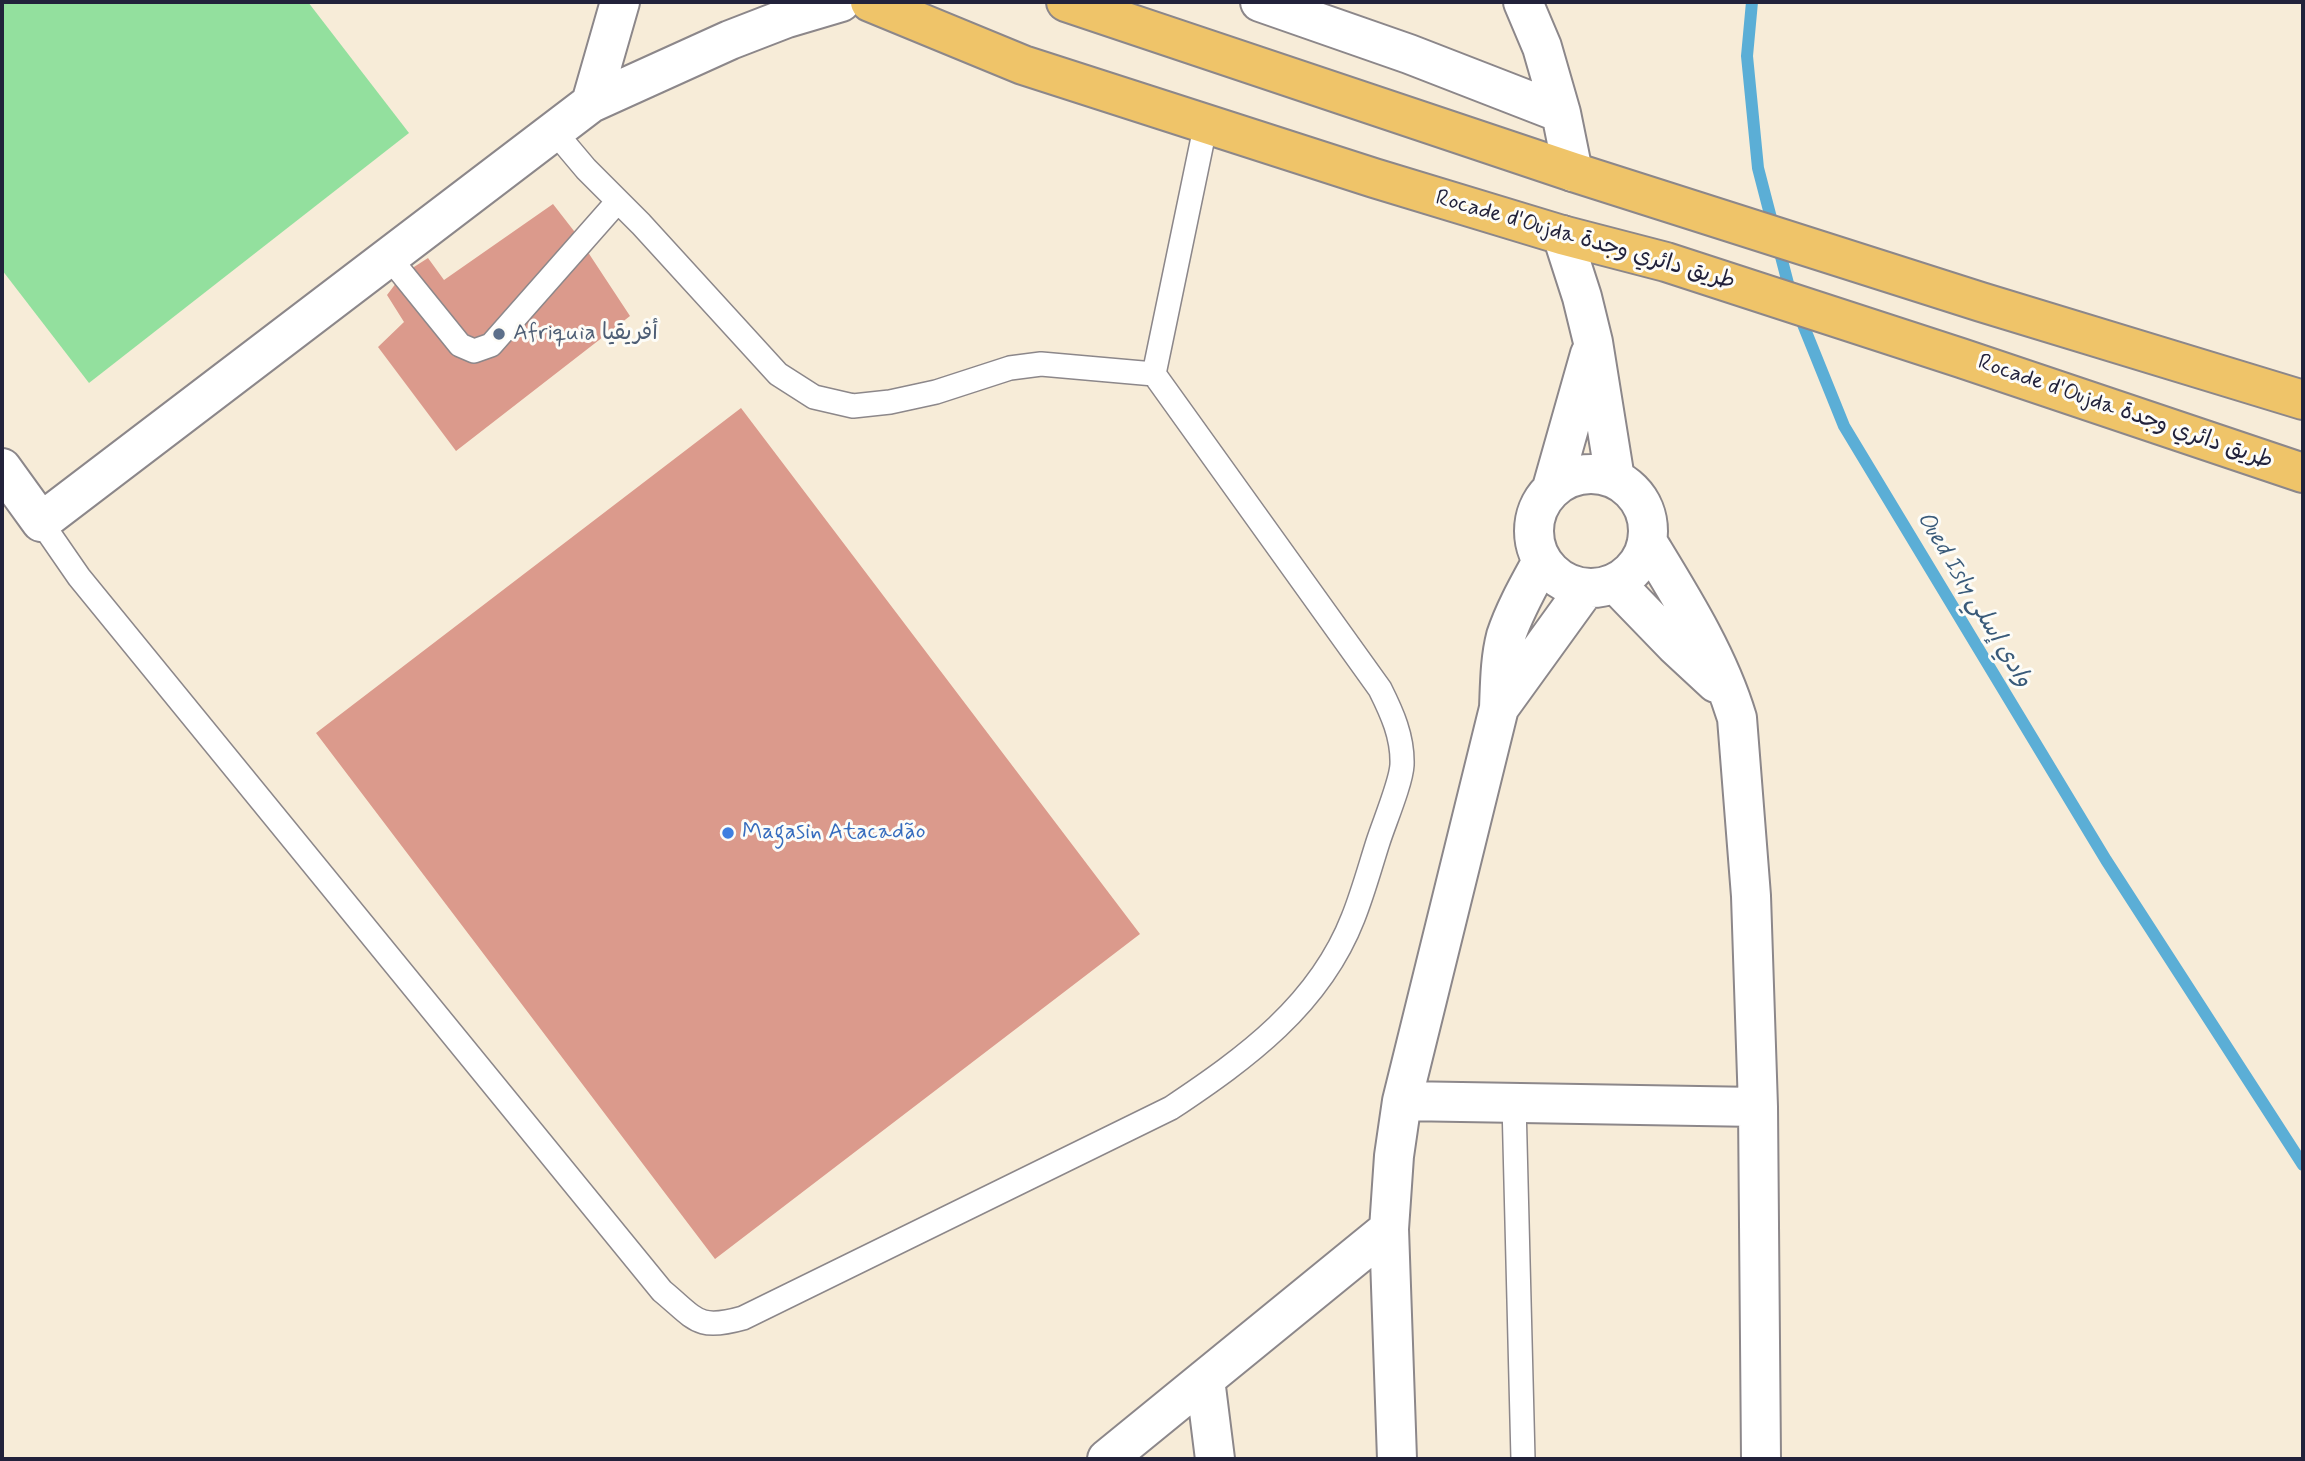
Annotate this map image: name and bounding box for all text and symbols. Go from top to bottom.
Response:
street label: Rocade d'Oujda طريق دائري وجدة [1432,185,1738,297]
place label: Afriquia أفريقيا [513,320,658,348]
marker: Afriquia أفريقيا [491,326,507,342]
street label: Rocade d'Oujda طريق دائري وجدة [1974,349,2276,477]
water label: Oued Isly وادي إسلي [1909,507,2037,693]
place label: Magasin Atacadão [742,819,925,847]
marker: Magasin Atacadão [720,825,736,841]

